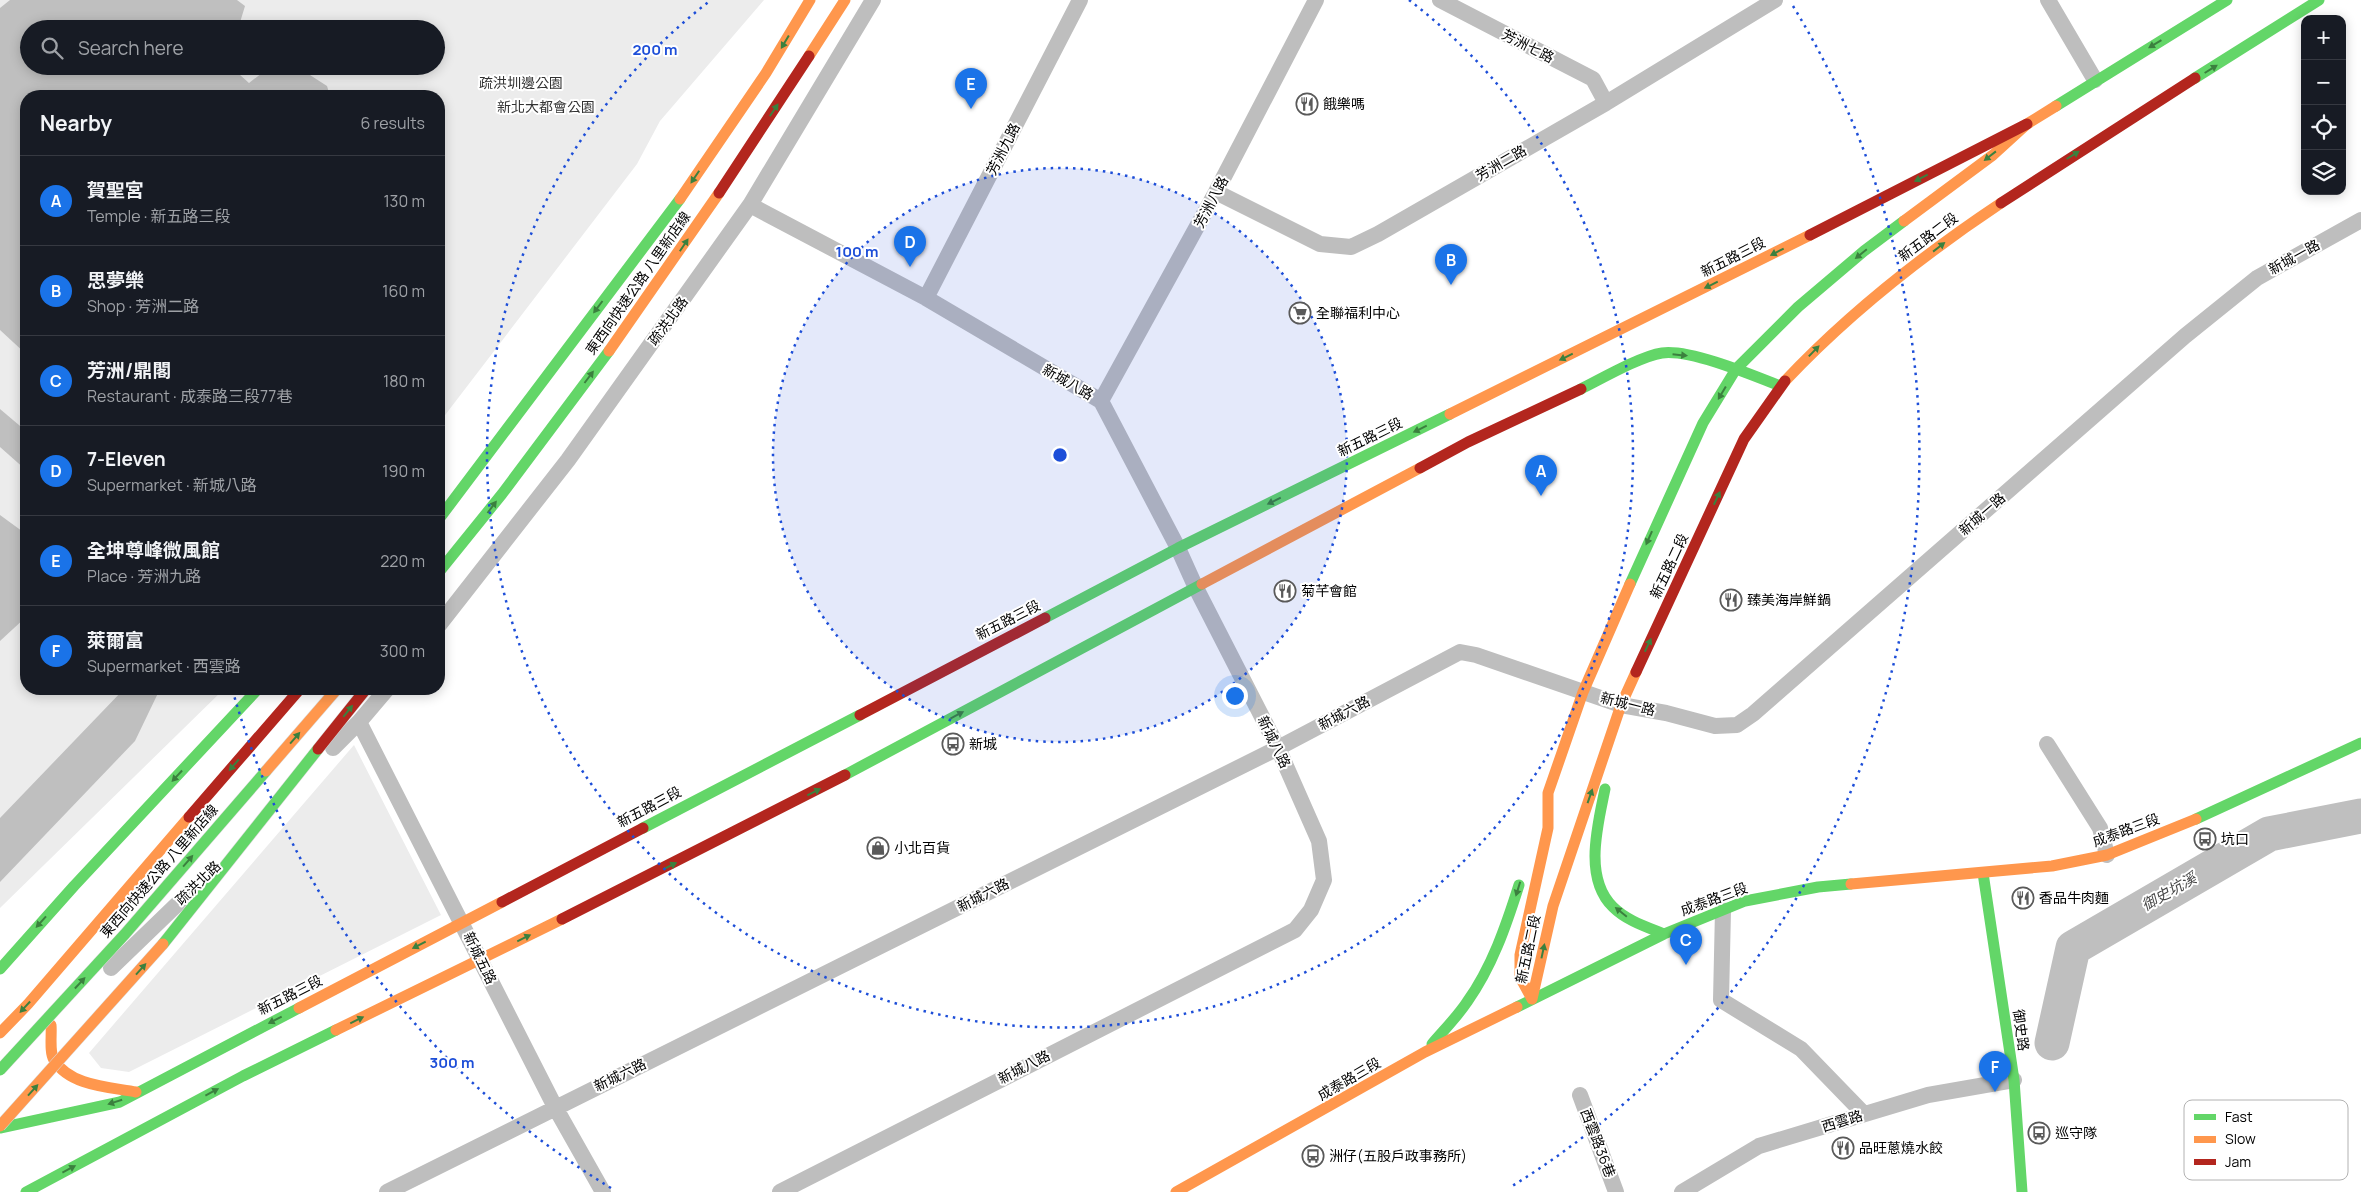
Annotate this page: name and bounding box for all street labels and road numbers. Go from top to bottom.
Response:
street label: 芳洲七路 [1499,24,1557,67]
street label: 芳洲九路 [981,120,1024,178]
street label: 芳洲二路 [1472,140,1530,185]
street label: 芳洲八路 [1189,173,1232,231]
street label: 東西向快速公路 八里新店線 [581,207,694,358]
street label: 新五路二段 [1894,208,1961,265]
street label: 新五路三段 [1697,232,1768,281]
street label: 新城一路 [2265,235,2323,278]
street label: 疏洪北路 [643,292,692,349]
street label: 新城八路 [1039,359,1097,404]
street label: 新五路三段 [1334,413,1405,460]
street label: 新城一路 [1954,488,2009,539]
street label: 新五路二段 [1645,530,1692,602]
street label: 新五路三段 [972,595,1043,644]
street label: 新城一路 [1599,688,1658,720]
street label: 新城六路 [1315,691,1373,734]
street label: 新城八路 [1254,712,1295,771]
street label: 新五路三段 [613,782,684,831]
street label: 東西向快速公路 八里新店線 [95,800,222,941]
street label: 成泰路三段 [2090,809,2162,850]
street label: 疏洪北路 [171,856,224,909]
street label: 新城六路 [954,873,1012,916]
street label: 成泰路三段 [1678,878,1750,919]
street label: 新五路二段 [1511,913,1544,985]
street label: 新城五路 [460,928,501,987]
street label: 新五路三段 [254,970,325,1019]
street label: 御史路 [2009,1008,2034,1052]
street label: 新城八路 [995,1045,1053,1088]
street label: 成泰路三段 [1314,1053,1384,1104]
street label: 新城六路 [590,1054,649,1095]
street label: 西雲路 [1819,1105,1865,1136]
street label: 西雲路36巷 [1577,1106,1620,1180]

